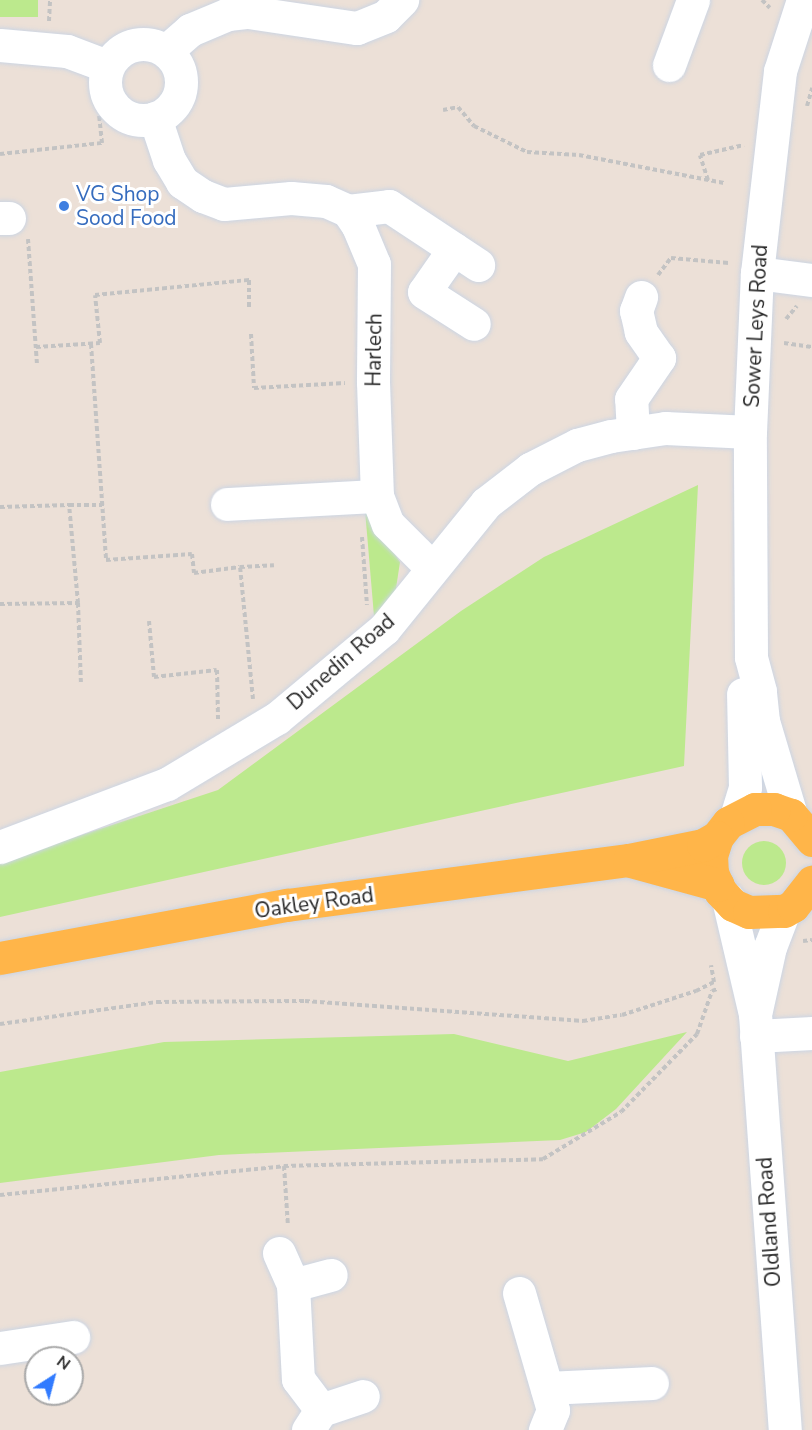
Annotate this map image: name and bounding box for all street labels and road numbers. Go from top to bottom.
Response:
street label: Sower Leys Road [739,244,773,408]
street label: Harlech [361,313,387,387]
street label: Dunedin Road [282,609,400,715]
street label: Oakley Road [253,882,375,924]
street label: Oldland Road [752,1156,786,1288]

